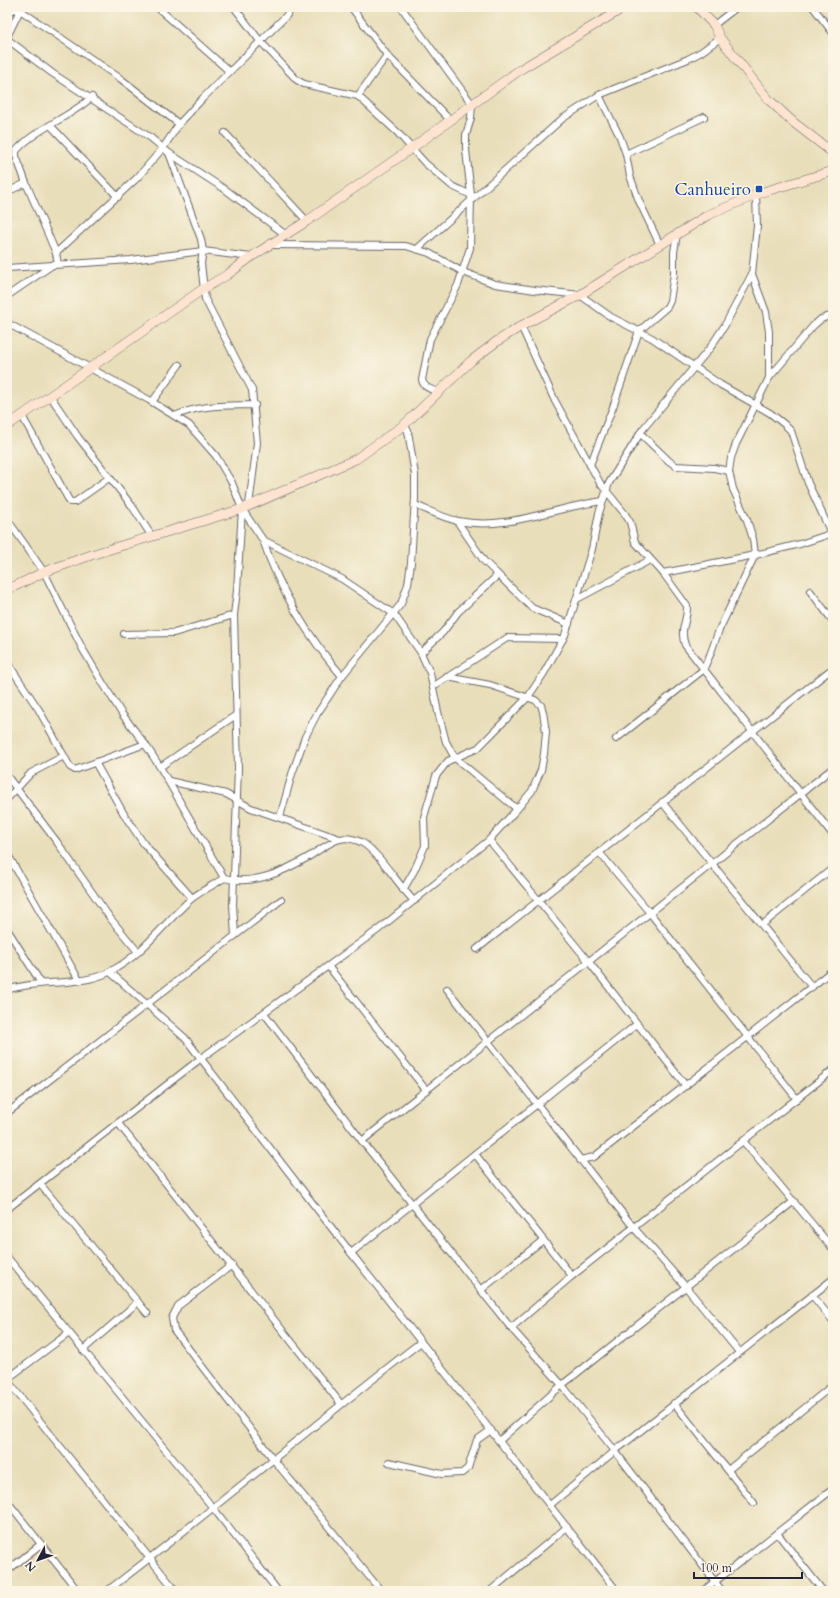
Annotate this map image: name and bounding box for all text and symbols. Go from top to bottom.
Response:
place label: Canhueiro [674,178,751,201]
marker: Canhueiro [754,184,764,194]
north arrow [18,1540,58,1580]
scale bar [694,1554,802,1580]
text: N [22,1557,40,1575]
text: 100 m [700,1560,733,1576]

